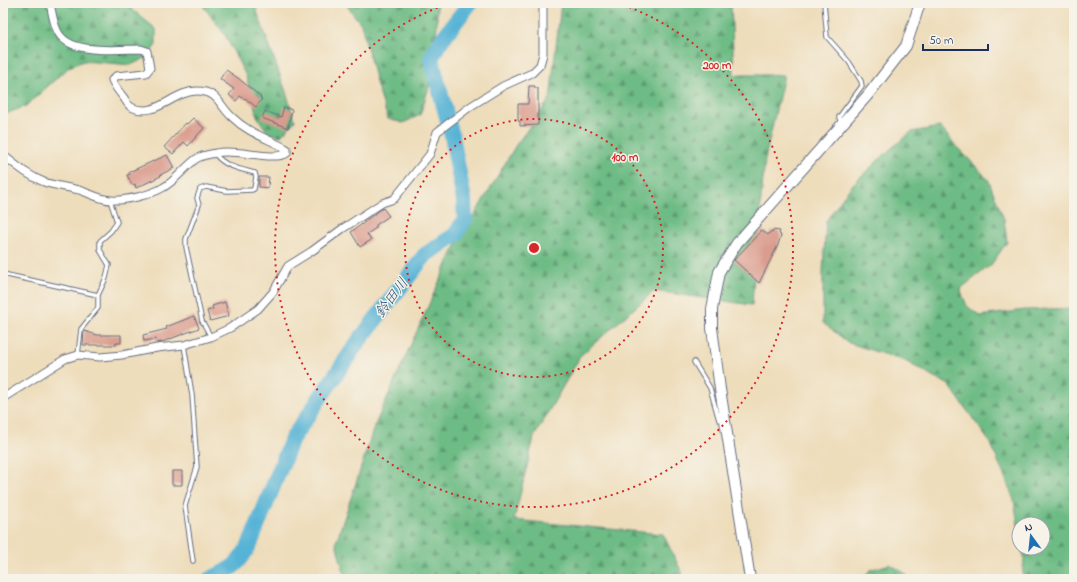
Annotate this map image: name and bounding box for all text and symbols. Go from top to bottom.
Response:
scale bar [923,26,988,52]
text: 50 m [929,32,953,50]
text: 200 m [702,57,732,75]
text: 100 m [612,149,639,167]
centre of rings [527,241,541,255]
water label: 鈴田川 [370,273,414,323]
north arrow [1011,516,1051,556]
text: N [1023,519,1034,536]

